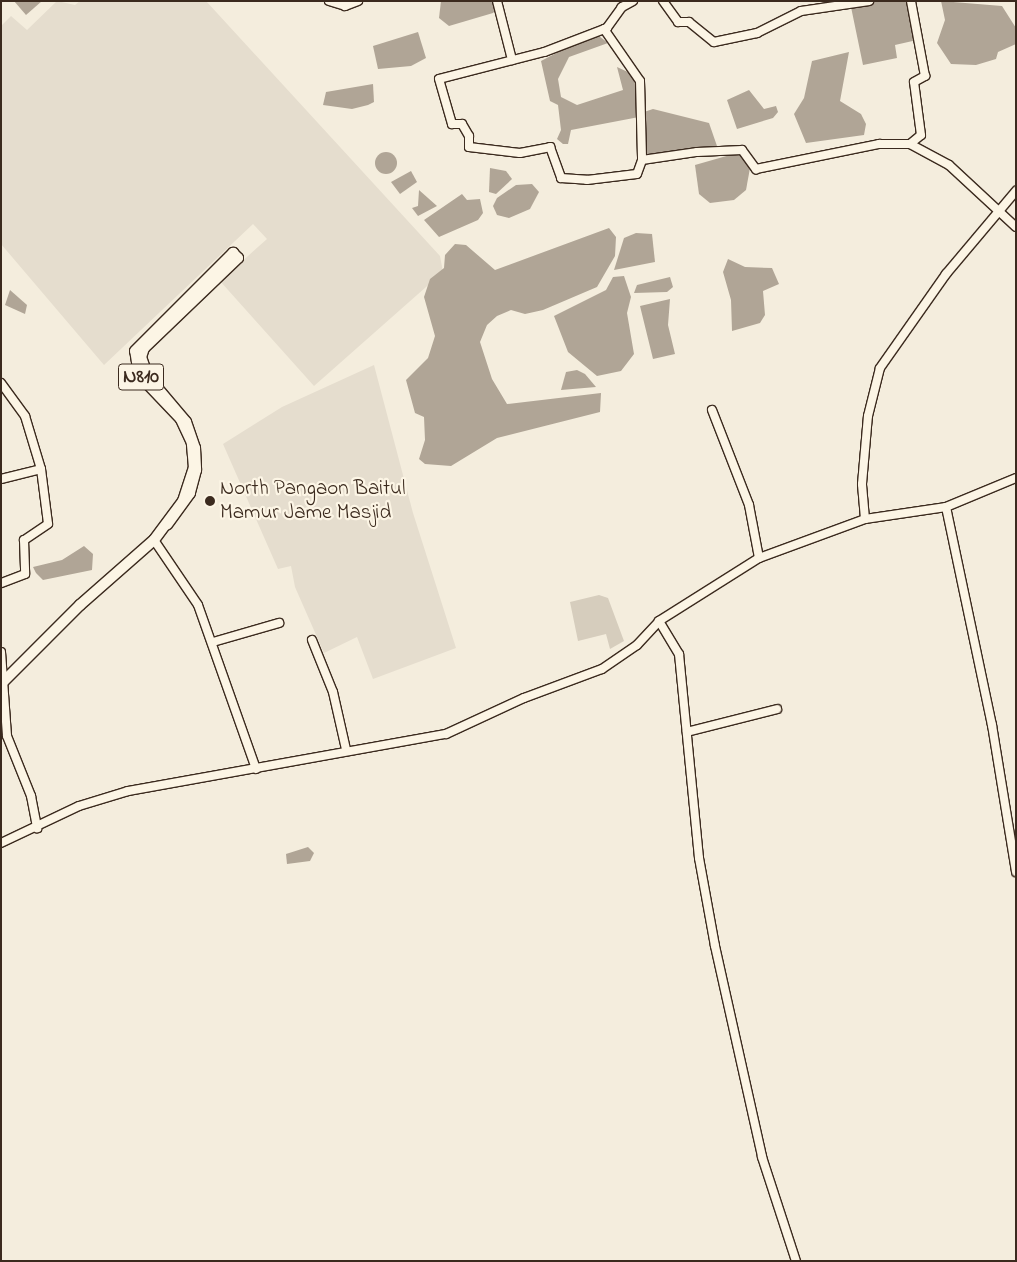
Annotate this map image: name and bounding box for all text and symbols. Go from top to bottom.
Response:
road number: N810 [117,360,165,394]
place label: North Pangaon Baitul Mamur Jame Masjid [220,476,406,526]
marker: North Pangaon Baitul Mamur Jame Masjid [204,495,216,507]

